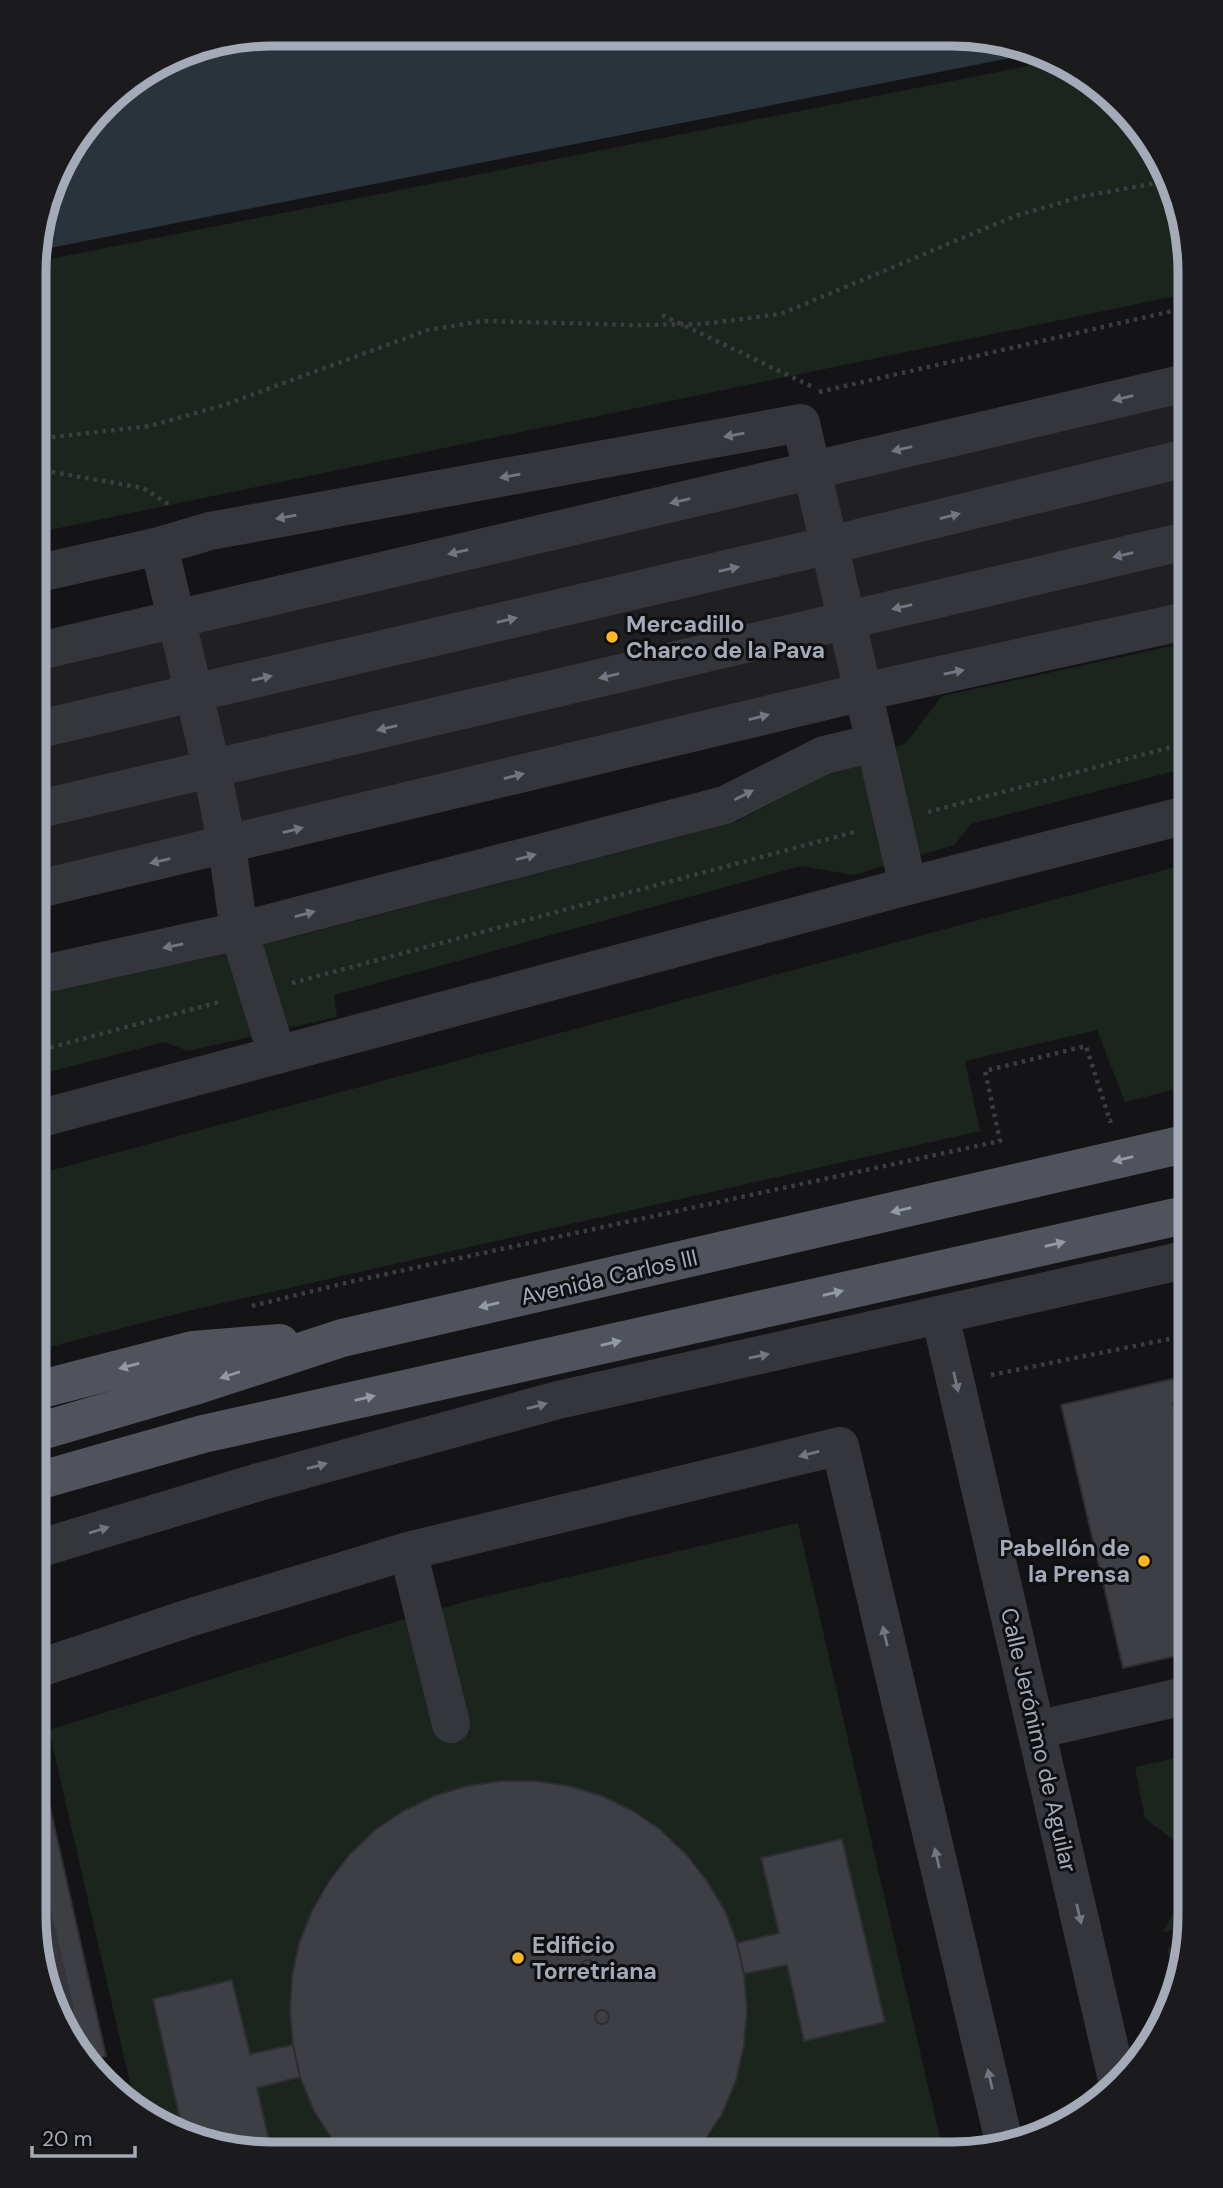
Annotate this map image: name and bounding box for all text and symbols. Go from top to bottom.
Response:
one-way arrow [1112,393,1134,404]
one-way arrow [723,430,745,441]
one-way arrow [891,444,913,455]
one-way arrow [499,471,521,482]
one-way arrow [669,495,691,506]
one-way arrow [939,510,961,521]
one-way arrow [275,512,297,523]
one-way arrow [447,547,469,558]
one-way arrow [1112,550,1134,561]
one-way arrow [718,563,740,574]
one-way arrow [891,602,913,613]
place label: Mercadillo Charco de la Pava [626,609,825,665]
one-way arrow [496,615,518,626]
marker: Mercadillo Charco de la Pava [604,629,620,645]
one-way arrow [943,666,965,677]
one-way arrow [598,671,620,682]
one-way arrow [251,672,273,683]
one-way arrow [748,711,770,722]
one-way arrow [376,723,398,734]
one-way arrow [503,770,525,781]
one-way arrow [734,790,754,801]
one-way arrow [282,824,304,835]
one-way arrow [515,851,537,862]
one-way arrow [149,856,171,867]
one-way arrow [295,908,317,919]
one-way arrow [162,940,184,951]
one-way arrow [1112,1153,1134,1164]
one-way arrow [890,1204,912,1215]
one-way arrow [1044,1238,1066,1249]
street label: Avenida Carlos III [518,1242,700,1312]
one-way arrow [822,1288,844,1299]
one-way arrow [477,1299,499,1310]
one-way arrow [600,1337,622,1348]
one-way arrow [748,1351,770,1362]
one-way arrow [118,1361,140,1372]
one-way arrow [220,1370,241,1381]
one-way arrow [951,1371,962,1393]
one-way arrow [354,1392,376,1403]
one-way arrow [526,1400,548,1411]
one-way arrow [798,1449,820,1460]
one-way arrow [306,1460,328,1471]
one-way arrow [89,1525,110,1535]
place label: Pabellón de la Prensa [999,1533,1130,1589]
marker: Pabellón de la Prensa [1136,1553,1152,1569]
street label: Calle Jerónimo de Aguilar [994,1605,1084,1875]
one-way arrow [879,1625,890,1647]
one-way arrow [932,1847,943,1869]
one-way arrow [1074,1903,1085,1925]
place label: Edificio Torretriana [532,1930,657,1986]
marker: Edificio Torretriana [510,1950,526,1966]
one-way arrow [984,2068,995,2090]
scale bar [32,2114,135,2158]
text: 20 m [42,2125,93,2153]

